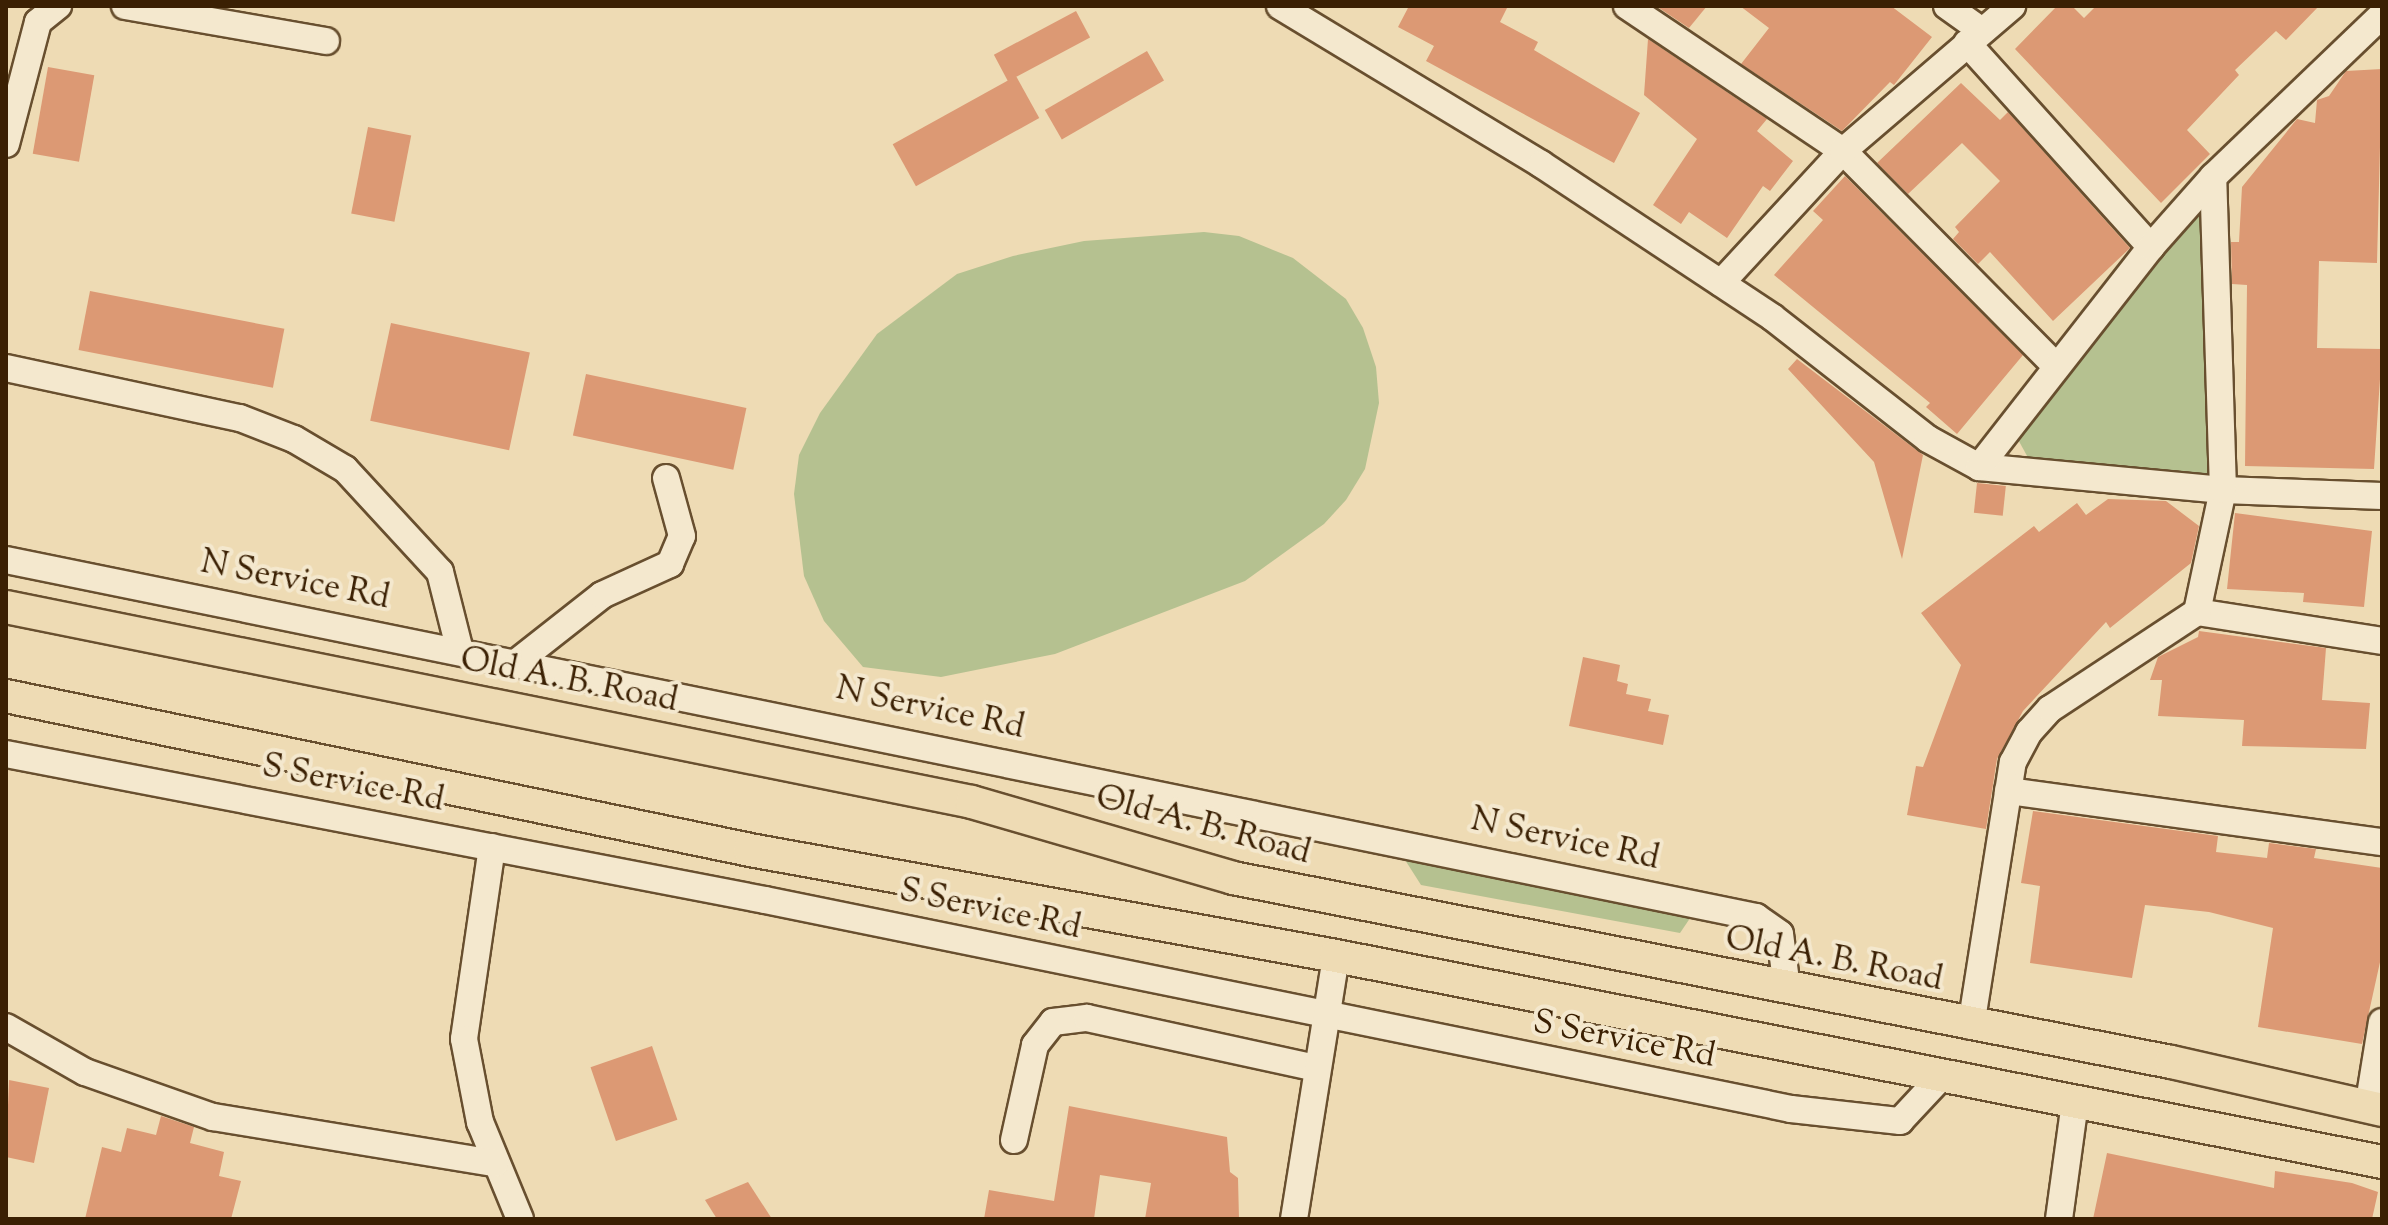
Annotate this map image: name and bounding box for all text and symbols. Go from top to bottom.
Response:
street label: N Service Rd [197,543,393,619]
street label: Old A. B. Road [457,640,681,722]
street label: N Service Rd [832,669,1028,749]
street label: S Service Rd [258,746,448,822]
street label: Old A. B. Road [1091,778,1315,874]
street label: N Service Rd [1467,800,1663,880]
street label: S Service Rd [895,871,1085,949]
street label: Old A. B. Road [1722,919,1946,1001]
street label: S Service Rd [1529,1002,1719,1078]

